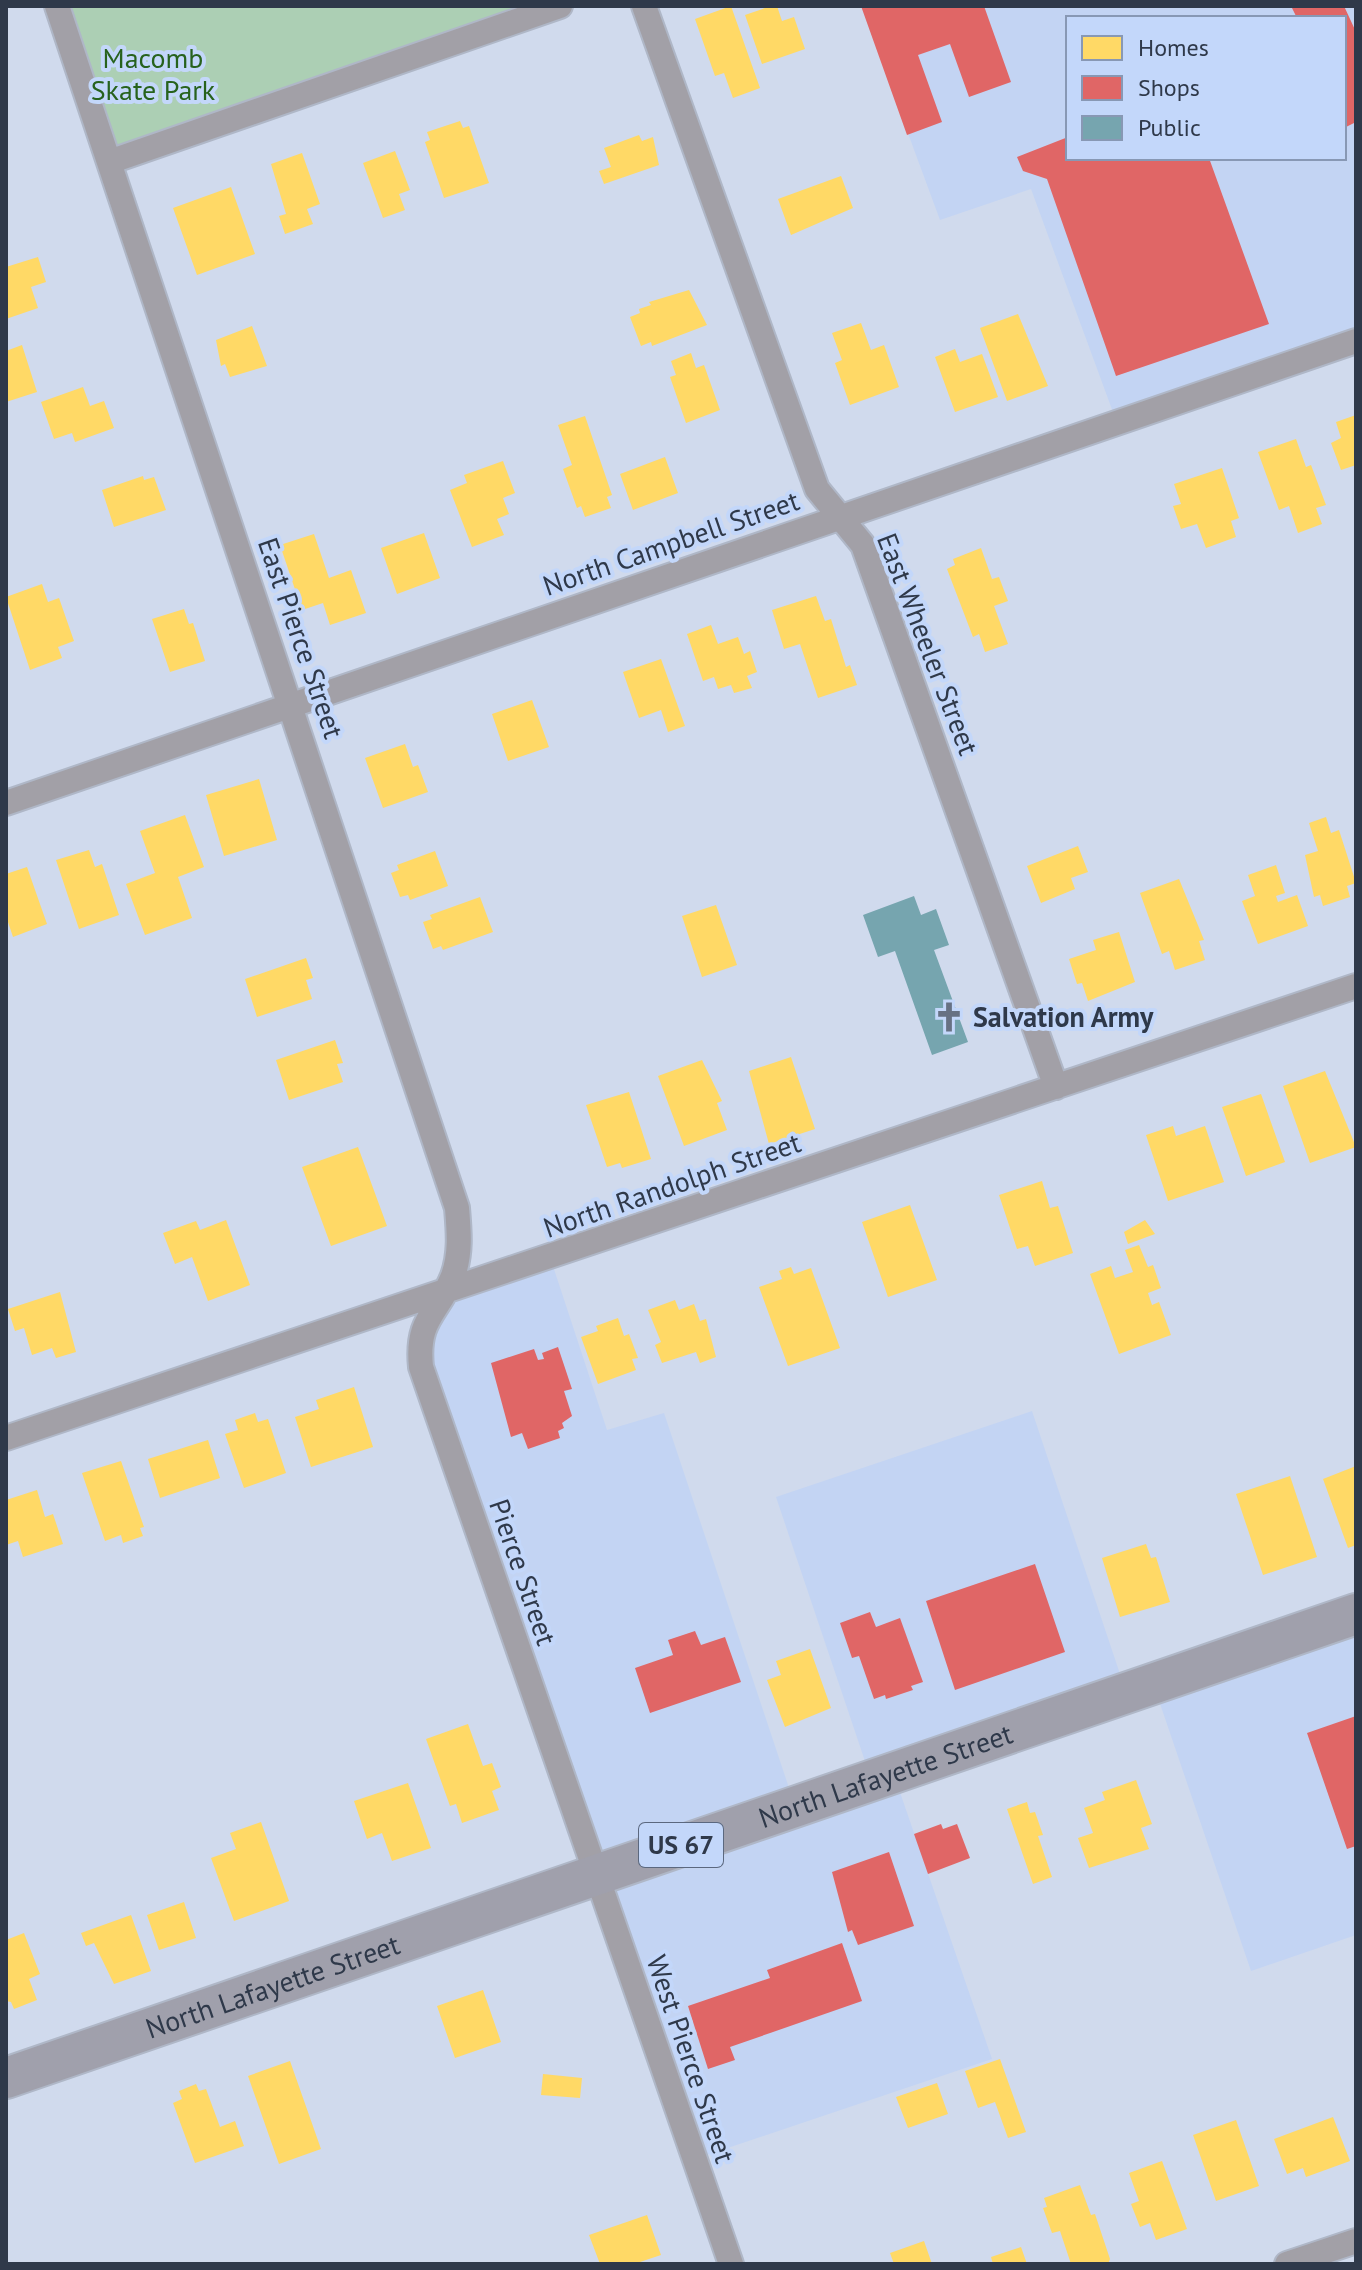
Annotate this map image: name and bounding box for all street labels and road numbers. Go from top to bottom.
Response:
street label: North Campbell Street [538,481,804,604]
street label: East Wheeler Street [869,528,988,760]
street label: East Pierce Street [250,533,353,744]
street label: North Randolph Street [538,1123,806,1246]
street label: Pierce Street [481,1494,566,1650]
street label: North Lafayette Street [753,1714,1018,1836]
road number: US 67 [639,1823,723,1867]
street label: North Lafayette Street [141,1925,405,2047]
street label: West Pierce Street [639,1950,744,2168]

